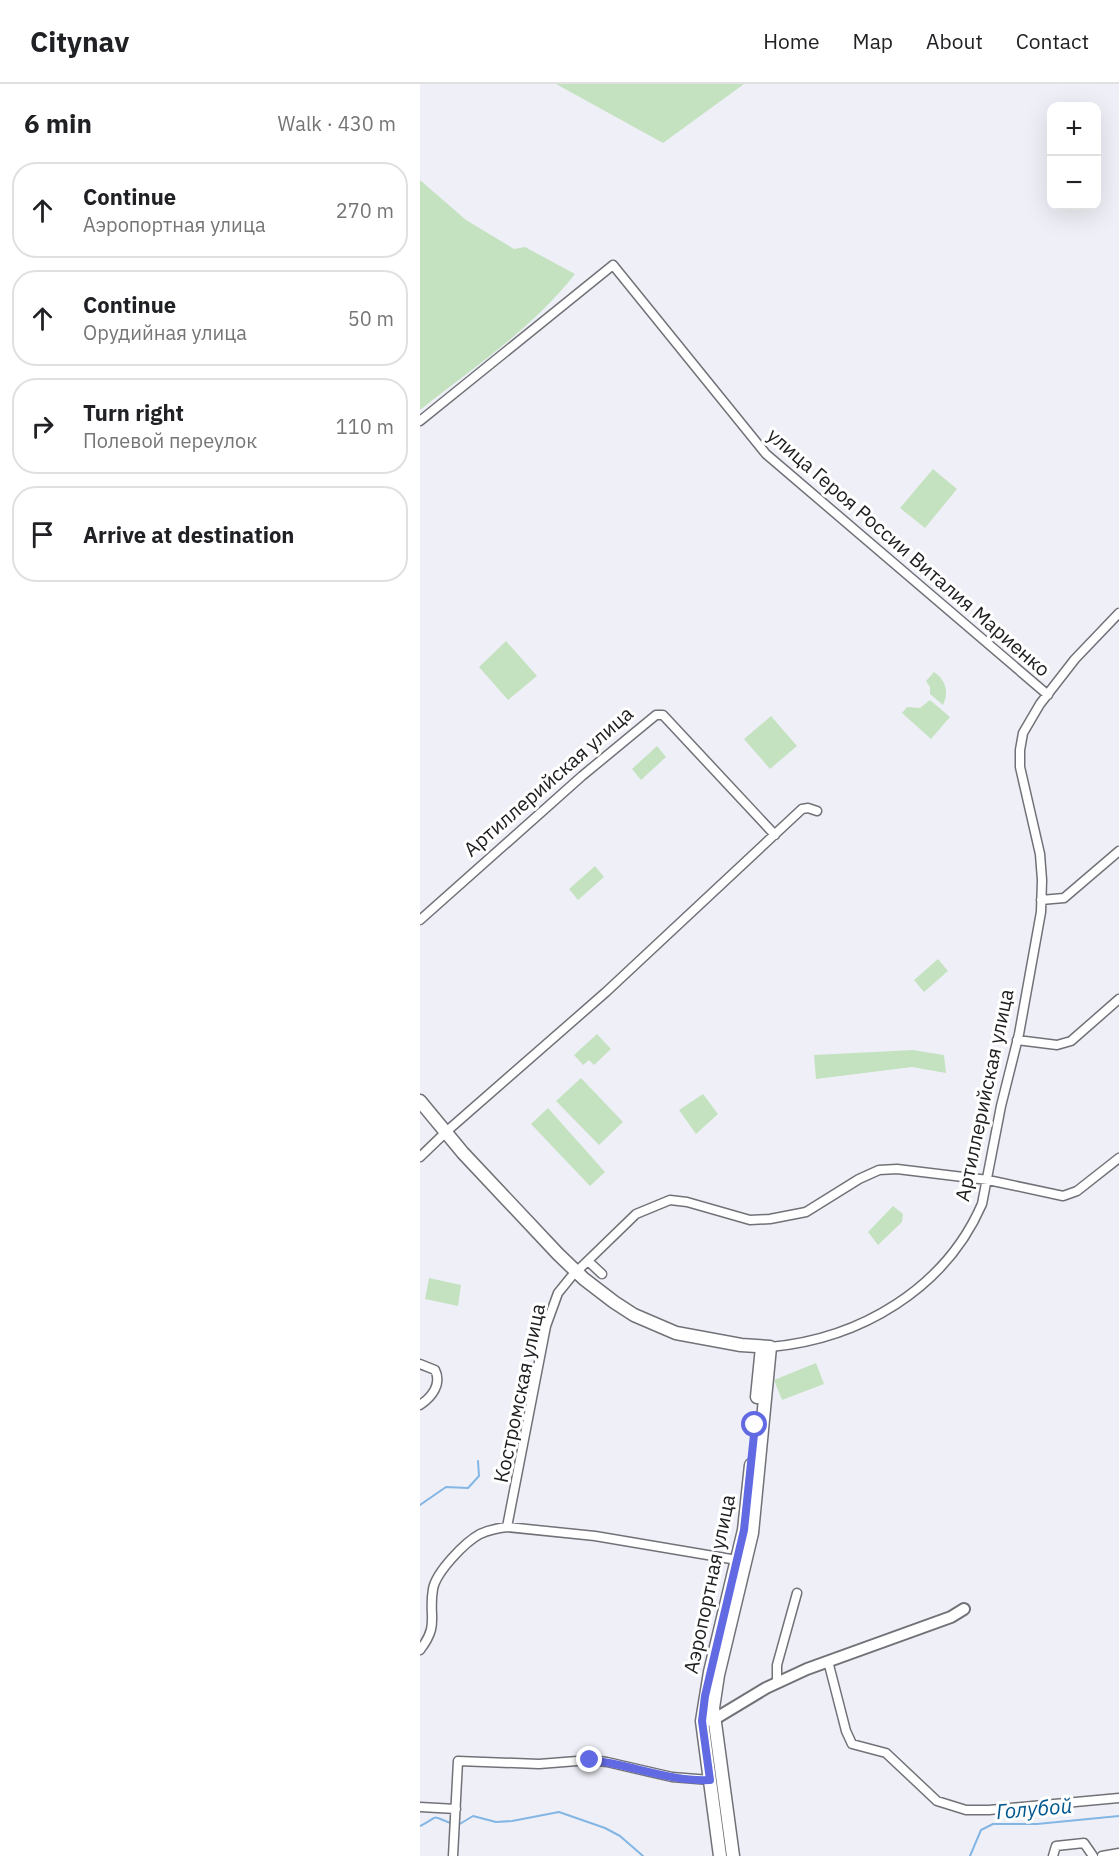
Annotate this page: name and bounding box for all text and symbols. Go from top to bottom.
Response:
text: Citynav [30,23,129,60]
text: Home [763,27,820,55]
text: Map [853,27,893,55]
text: About [926,27,983,55]
text: Contact [1016,27,1089,55]
map controls [1047,102,1101,210]
button: + [1047,102,1101,156]
text: 6 min [24,106,92,140]
text: Walk · 430 m [278,110,396,137]
button: − [1047,156,1101,210]
text: Continue [83,182,176,211]
icon: ahead [26,194,59,227]
text: 270 m [336,197,394,224]
text: Аэропортная улица [83,211,266,238]
text: Continue [83,290,176,319]
icon: ahead [26,302,59,335]
text: 50 m [348,305,394,332]
text: Орудийная улица [83,319,247,346]
text: Turn right [83,398,184,427]
icon: right [26,410,59,443]
text: 110 m [336,413,394,440]
street label: улица Героя России Виталия Мариенко [762,422,1056,682]
text: Полевой переулок [83,427,257,454]
icon: arrive [26,518,59,551]
text: Arrive at destination [83,520,294,549]
street label: Артиллерийская улица [457,700,639,862]
street label: Артиллерийская улица [948,986,1020,1204]
street label: Костромская улица [487,1301,551,1485]
route start [741,1411,767,1437]
street label: Аэропортная улица [677,1492,741,1676]
route end [576,1746,602,1772]
water label: Голубой [995,1791,1073,1825]

